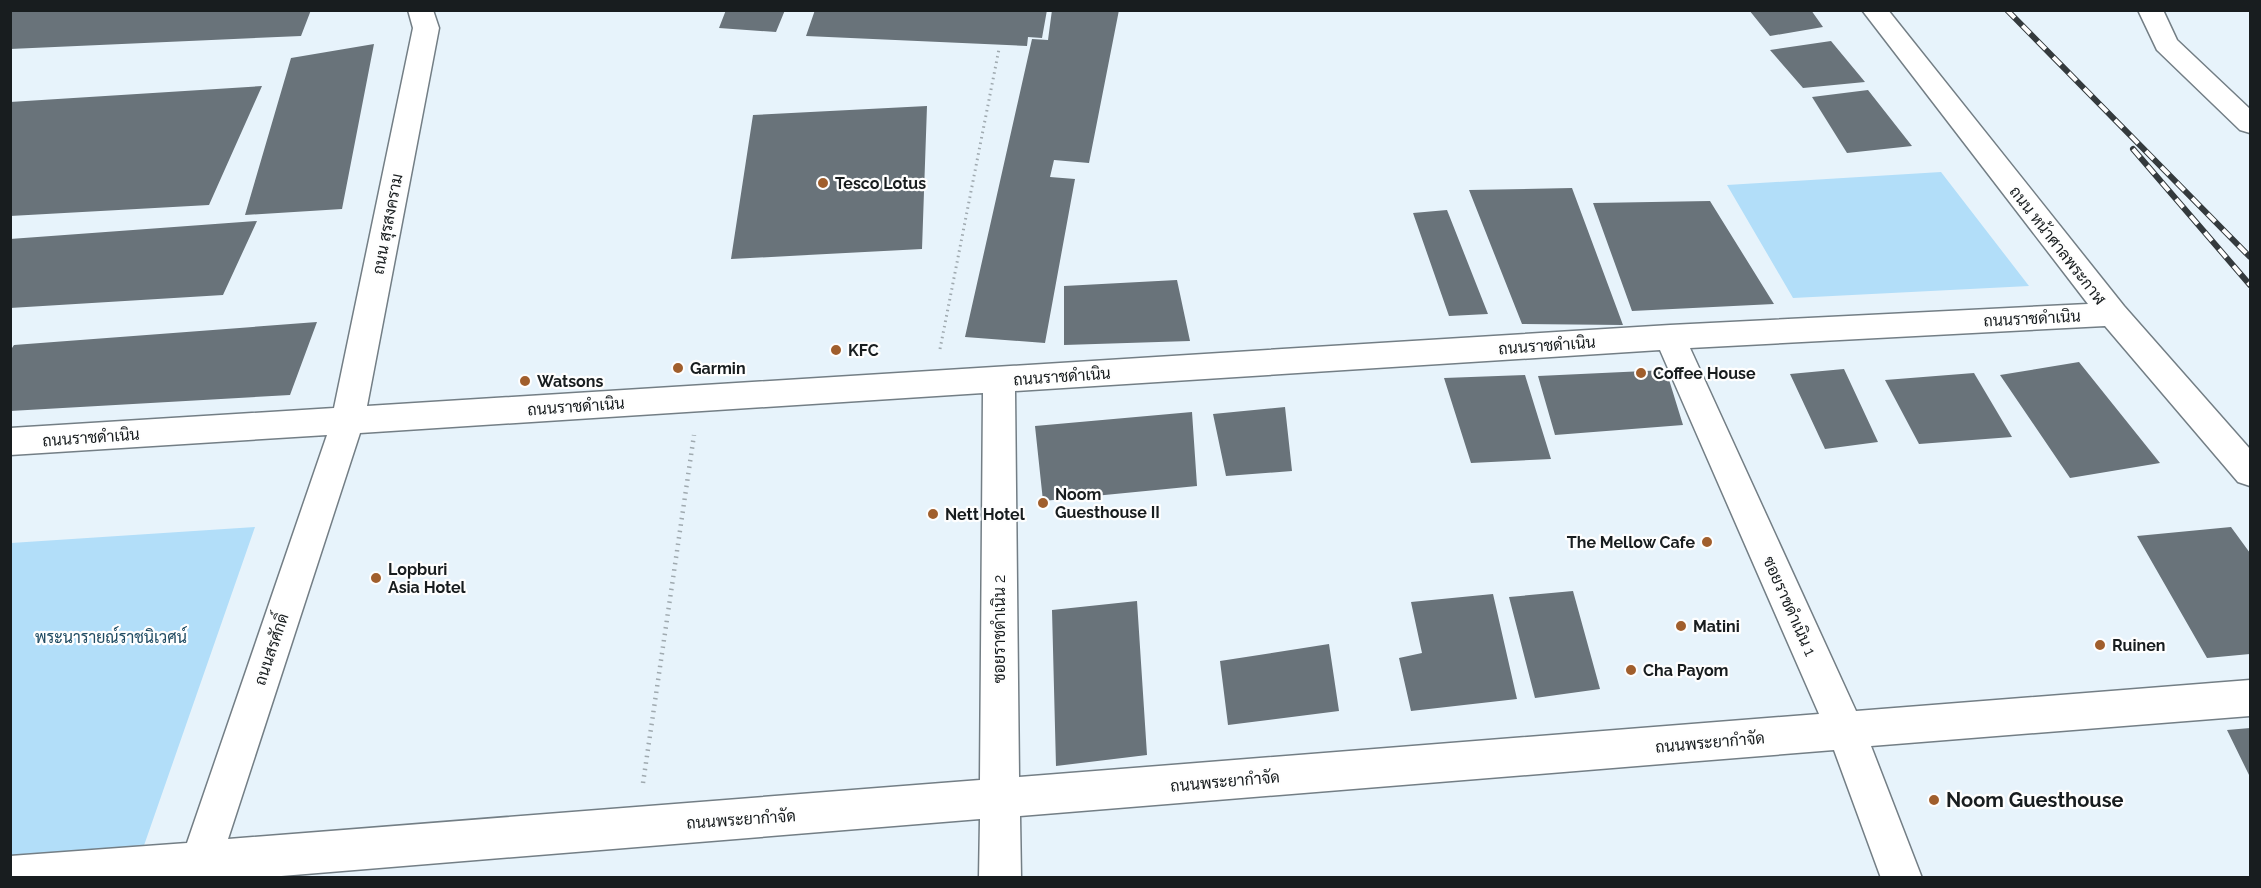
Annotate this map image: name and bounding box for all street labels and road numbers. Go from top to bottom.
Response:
street label: ถนน สุรสงคราม [368,172,409,277]
street label: ถนน หน้าศาลพระกาฬ [2006,182,2111,309]
street label: ถนนราชดำเนิน [1983,306,2081,331]
street label: ถนนราชดำเนิน [1498,333,1596,358]
street label: ถนนราชดำเนิน [1013,364,1111,389]
street label: ถนนราชดำเนิน [527,394,625,419]
street label: ถนนราชดำเนิน [42,425,140,450]
street label: ซอยราชดำเนิน 1 [1759,553,1820,659]
street label: ซอยราชดำเนิน 2 [990,575,1009,683]
street label: ถนนสรศักดิ์ [245,609,293,688]
street label: ถนนพระยากำจัด [1654,727,1766,757]
street label: ถนนพระยากำจัด [1169,766,1281,796]
street label: ถนนพระยากำจัด [686,805,796,833]

